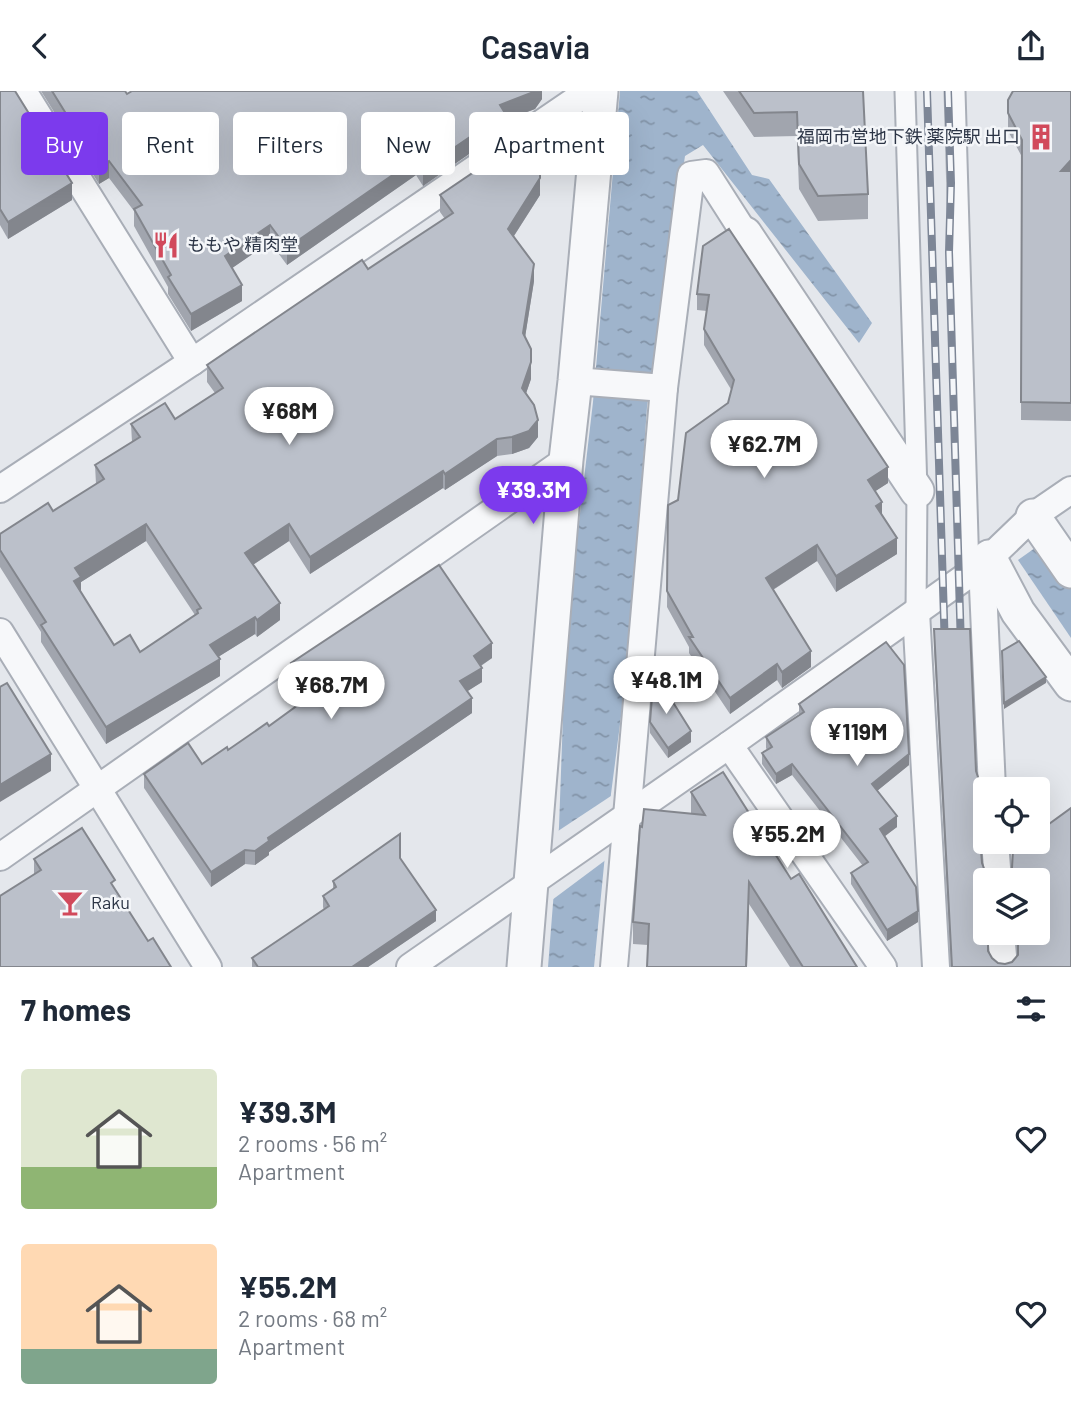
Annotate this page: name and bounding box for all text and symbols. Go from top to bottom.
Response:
icon: back [21,27,59,65]
text: Casavia [481,27,590,65]
icon: share [1012,27,1050,65]
chip: Buy [21,112,108,175]
chip: Rent [122,112,219,175]
chip: Filters [233,112,347,175]
chip: New [361,112,455,175]
chip: Apartment [469,112,629,175]
building icon: 福岡市営地下鉄 薬院駅 出口 [1026,122,1056,152]
place label: 福岡市営地下鉄 薬院駅 出口 [797,125,1020,147]
restaurant icon: ももや 精肉堂 [151,230,181,260]
place label: ももや 精肉堂 [187,233,299,255]
pin: ¥68M [248,387,330,447]
text: ¥68M [260,396,318,424]
pin: ¥62.7M [707,421,821,480]
text: ¥62.7M [726,429,802,457]
pin: ¥39.3M [476,467,590,526]
text: ¥39.3M [495,475,571,503]
pin: ¥48.1M [609,657,723,716]
pin: ¥68.7M [274,661,388,721]
text: ¥48.1M [630,665,702,693]
text: ¥68.7M [294,670,368,698]
pin: ¥119M [808,709,906,768]
text: ¥119M [827,717,887,745]
map controls [973,777,1050,945]
button: locate [973,777,1050,854]
pin: ¥55.2M [730,811,844,870]
text: ¥55.2M [749,819,825,847]
button: layers [973,868,1050,945]
bar icon: Raku [55,888,85,918]
place label: Raku [91,891,130,913]
icon: filters [1012,990,1050,1028]
text: 7 homes [21,991,131,1027]
text: ¥39.3M [238,1093,336,1129]
icon: home [77,1097,161,1181]
icon: heart [1012,1120,1050,1158]
text: 2 rooms · 56 m² [238,1129,387,1157]
text: Apartment [238,1157,345,1185]
text: ¥55.2M [238,1268,337,1304]
icon: home [77,1272,161,1356]
icon: heart [1012,1295,1050,1333]
text: 2 rooms · 68 m² [238,1304,387,1332]
text: Apartment [238,1332,345,1360]

